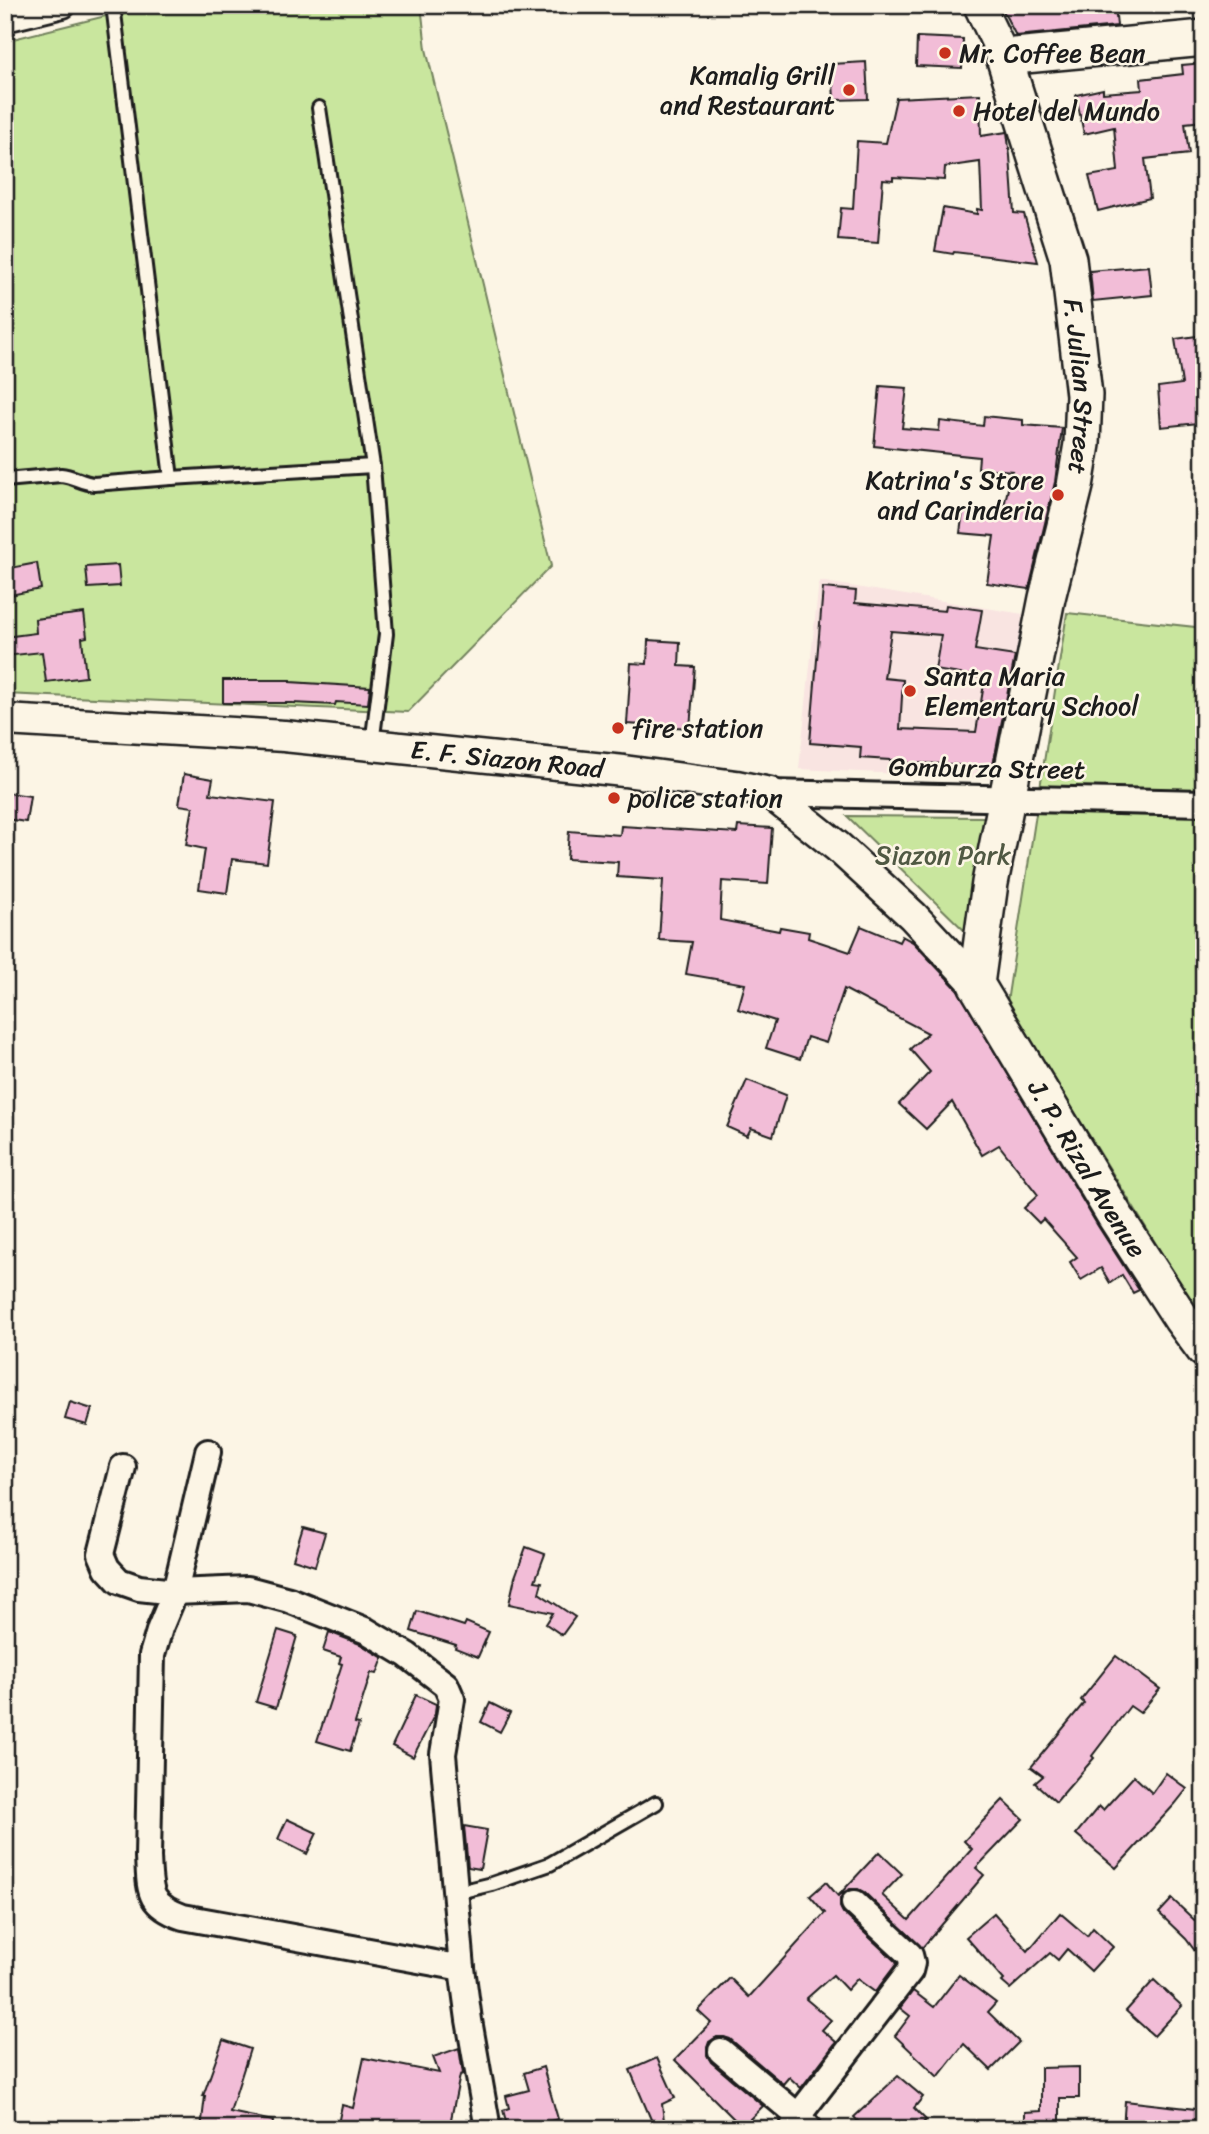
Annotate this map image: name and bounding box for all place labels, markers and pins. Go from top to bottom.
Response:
place label: Mr. Coffee Bean [959,30,1146,76]
marker: Mr. Coffee Bean [937,45,953,61]
place label: Kamalig Grill and Restaurant [660,52,836,128]
marker: Kamalig Grill and Restaurant [841,82,857,98]
place label: Hotel del Mundo [973,88,1160,134]
marker: Hotel del Mundo [951,103,967,119]
place label: Katrina's Store and Carinderia [865,457,1044,533]
marker: Katrina's Store and Carinderia [1050,487,1066,503]
place label: Santa Maria Elementary School [924,653,1139,729]
marker: Santa Maria Elementary School [902,683,918,699]
place label: fire station [632,705,763,751]
marker: fire station [610,720,626,736]
place label: police station [627,775,783,821]
marker: police station [606,790,622,806]

